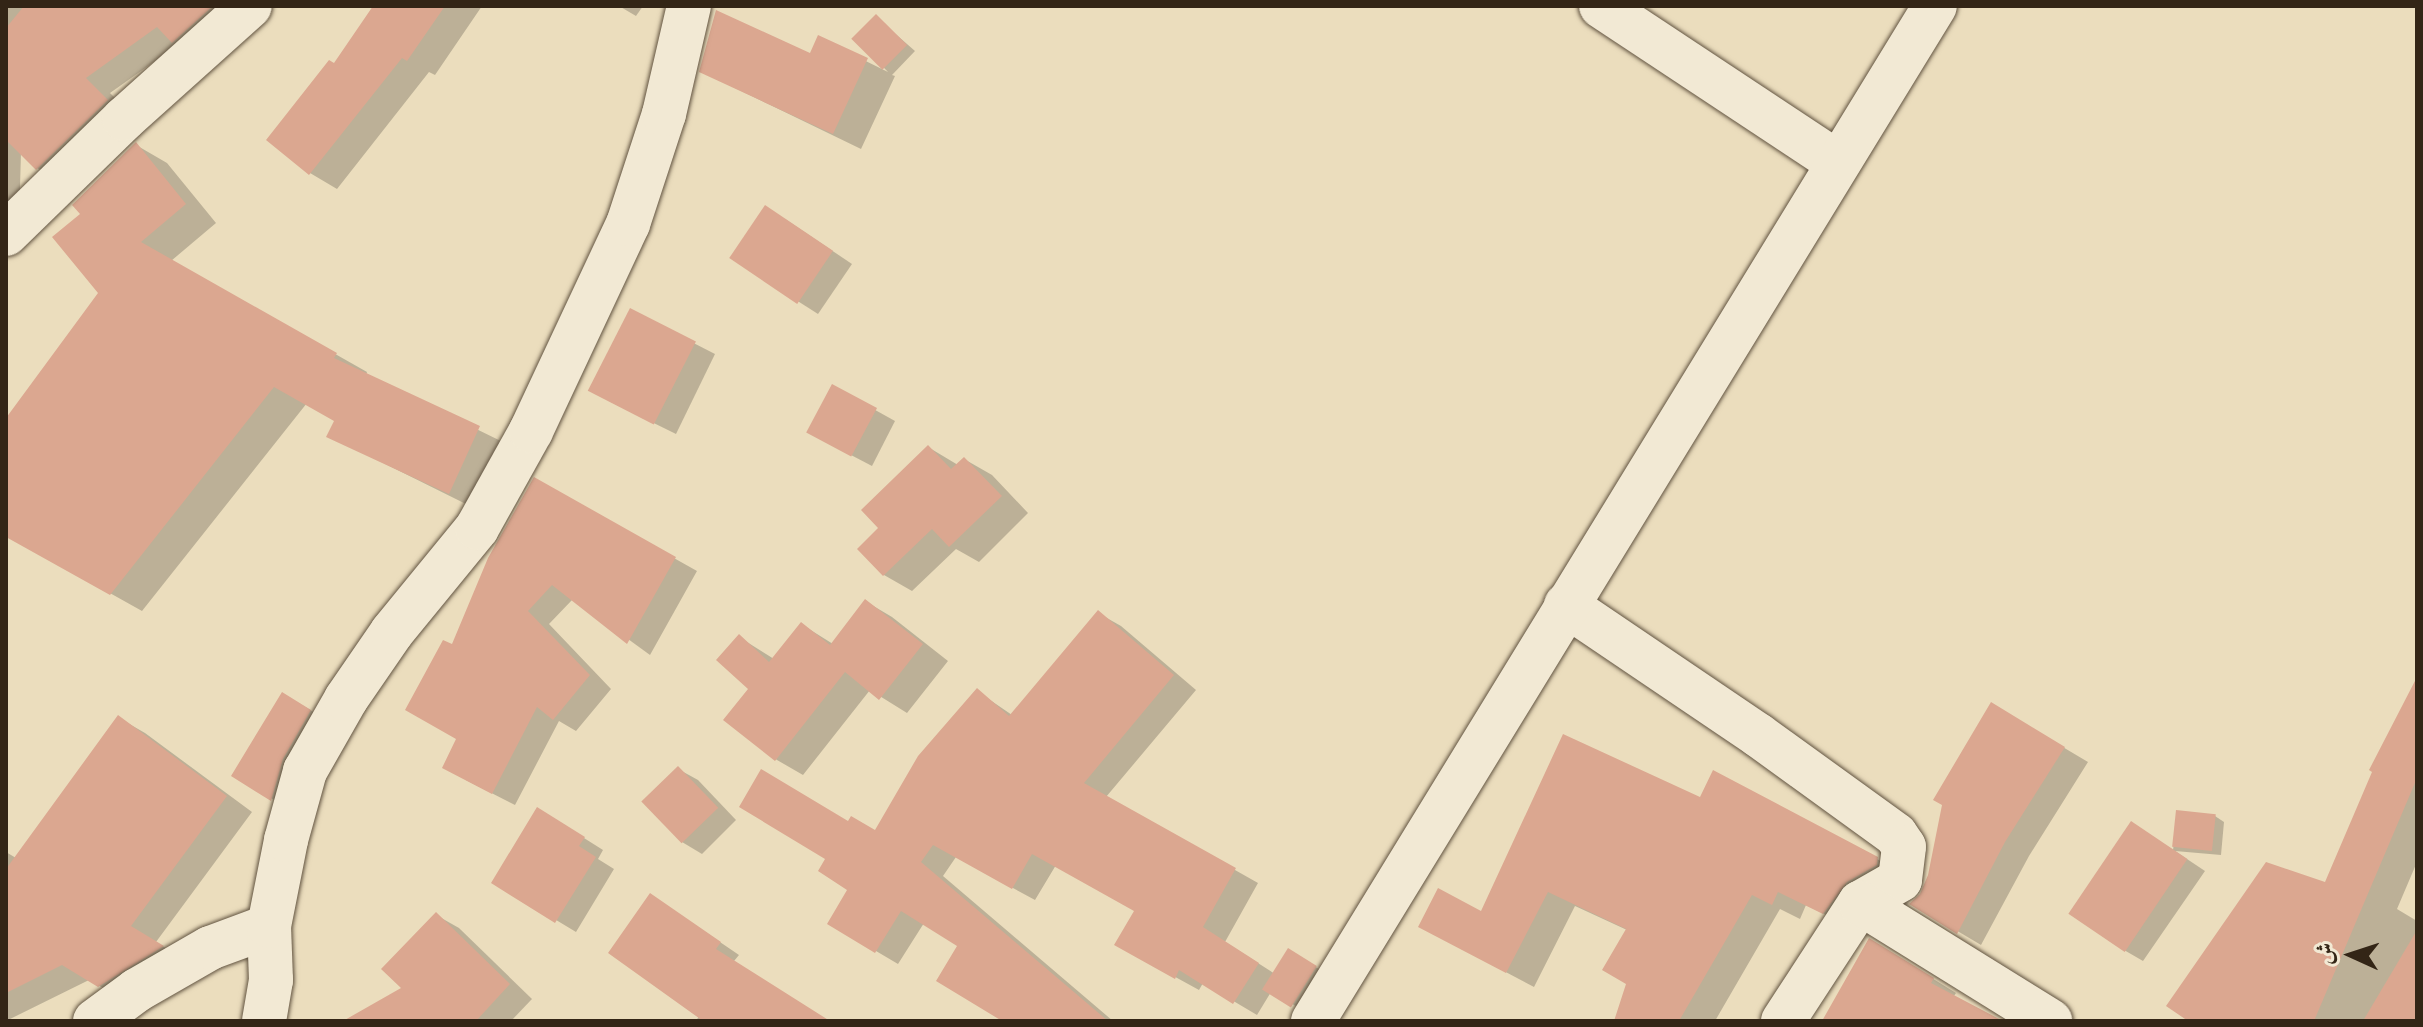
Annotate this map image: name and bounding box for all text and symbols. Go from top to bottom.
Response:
north arrow [2311,915,2391,995]
text: ش [2310,942,2343,965]

